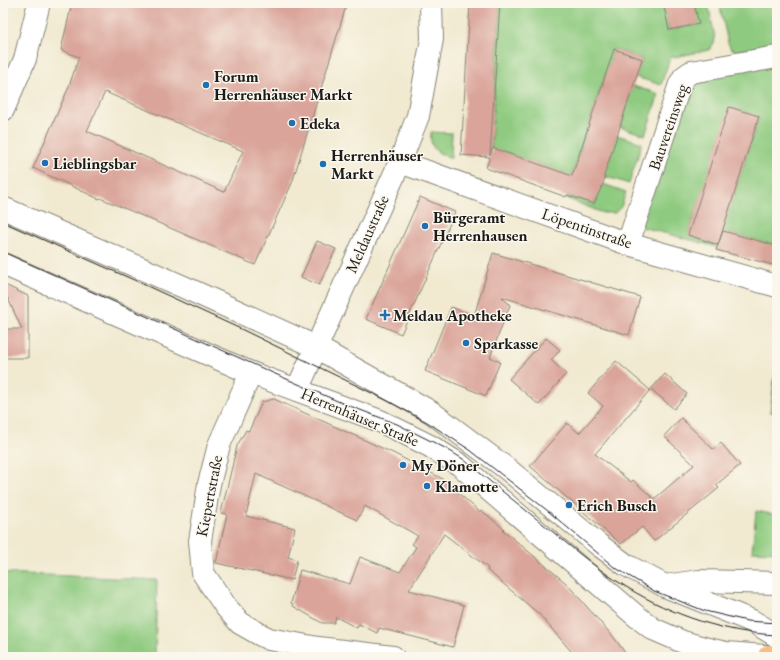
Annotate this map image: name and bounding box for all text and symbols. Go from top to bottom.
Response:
place label: Forum Herrenhäuser Markt [214,66,353,105]
marker: Forum Herrenhäuser Markt [201,80,211,90]
street label: Bauvereinsweg [643,80,693,173]
place label: Edeka [300,113,341,134]
marker: Edeka [287,118,297,128]
place label: Herrenhäuser Markt [331,145,423,184]
place label: Lieblingsbar [53,153,137,174]
marker: Lieblingsbar [40,158,50,168]
marker: Herrenhäuser Markt [318,159,328,169]
street label: Meldaustraße [340,192,394,276]
street label: Löpentinstraße [539,203,635,253]
place label: Bürgeramt Herrenhausen [433,207,528,246]
marker: Bürgeramt Herrenhausen [420,221,430,231]
place label: Meldau Apotheke [393,305,512,326]
marker: Meldau Apotheke [380,310,390,320]
place label: Sparkasse [474,333,539,354]
marker: Sparkasse [461,338,471,348]
street label: Herrenhäuser Straße [298,383,422,451]
street label: Kiepertstraße [191,454,227,538]
place label: My Döner [411,455,480,476]
marker: My Döner [398,460,408,470]
place label: Klamotte [435,476,499,497]
marker: Klamotte [422,481,432,491]
place label: Erich Busch [577,495,657,516]
marker: Erich Busch [564,500,574,510]

